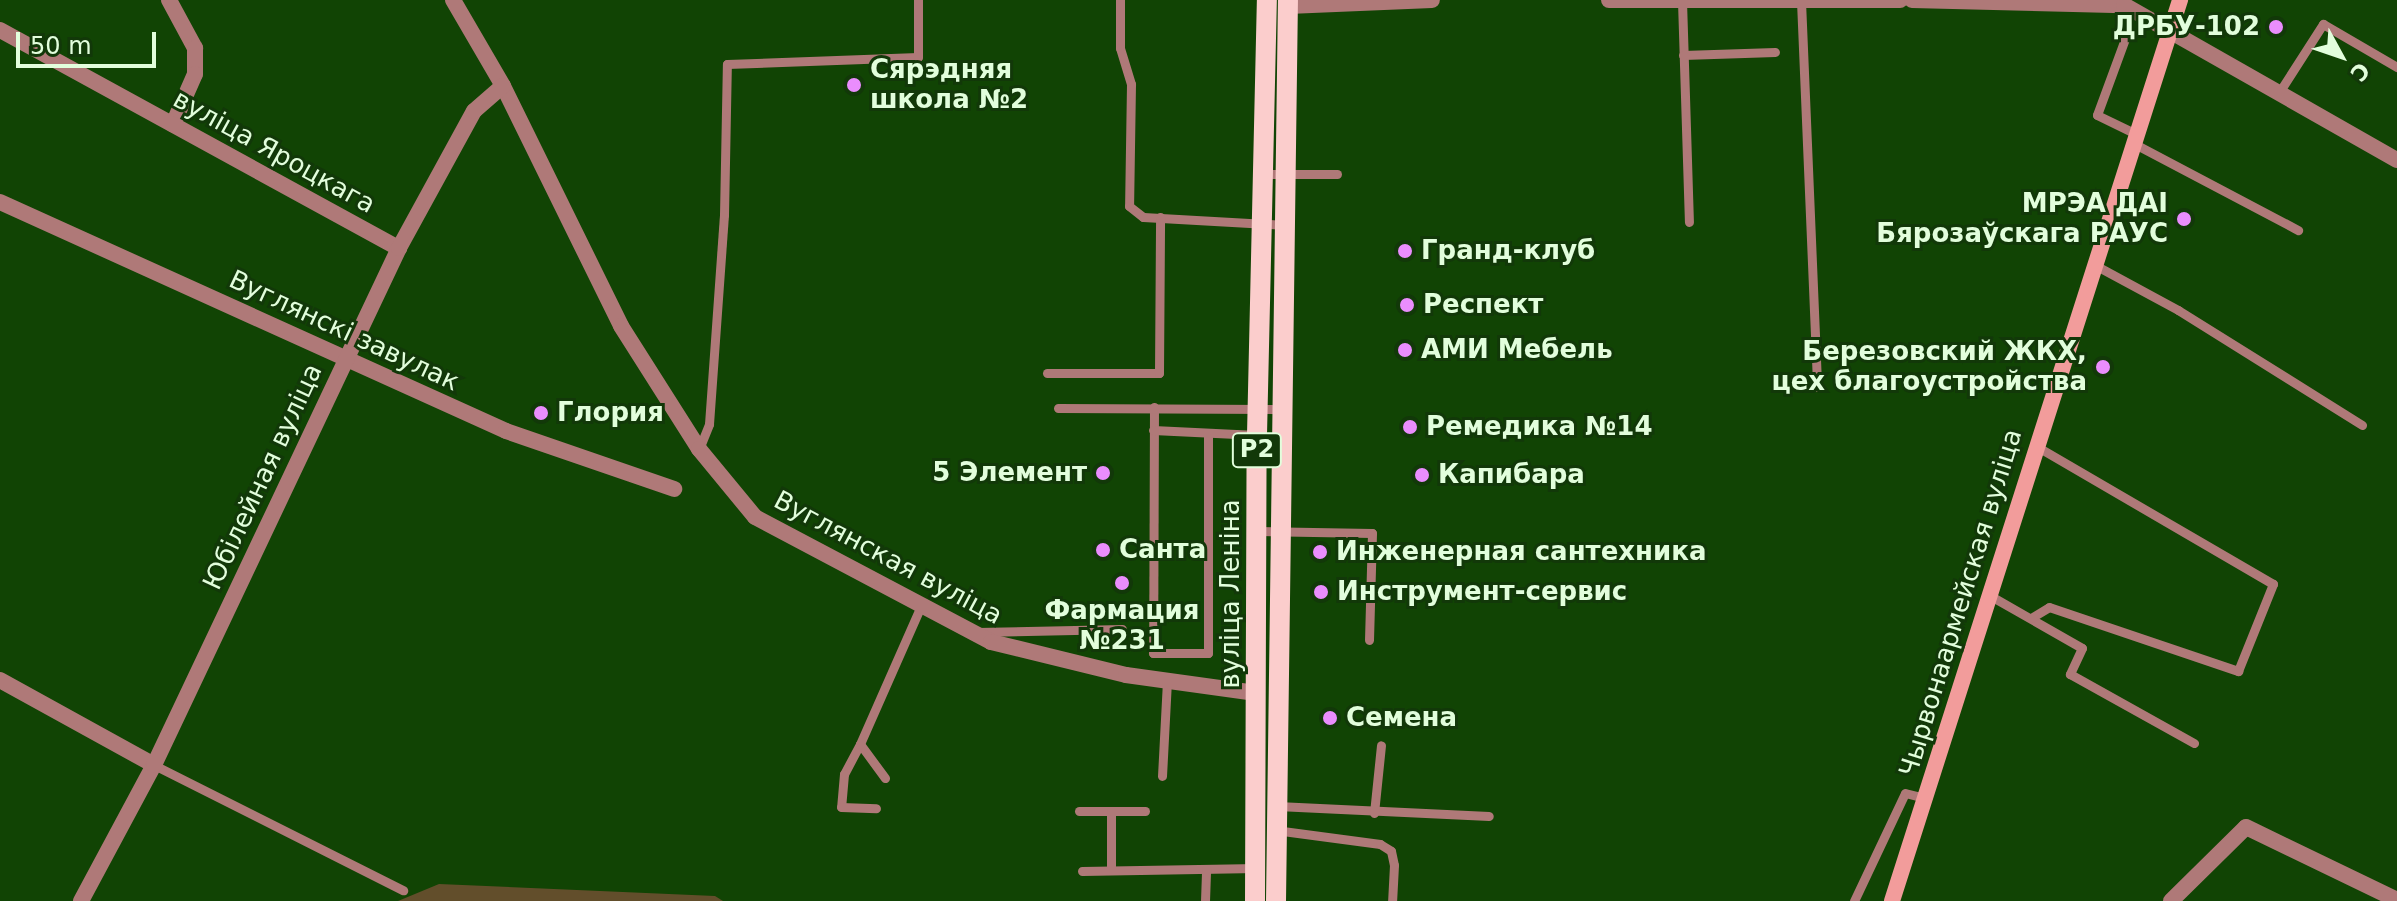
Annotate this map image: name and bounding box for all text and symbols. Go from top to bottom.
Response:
place label: ДРБУ-102 [2113,11,2260,43]
scale bar [20,16,160,66]
north arrow [2301,16,2381,96]
marker: ДРБУ-102 [2267,18,2285,36]
text: 50 m [30,32,92,60]
place label: Сярэдняя школа №2 [870,54,1028,116]
text: С [2345,58,2375,86]
marker: Сярэдняя школа №2 [845,76,863,94]
street label: вуліца Яроцкага [168,84,380,220]
place label: МРЭА ДАІ Бярозаўскага РАУС [1876,188,2168,250]
marker: МРЭА ДАІ Бярозаўскага РАУС [2175,210,2193,228]
place label: Гранд-клуб [1421,235,1595,267]
marker: Гранд-клуб [1396,242,1414,260]
street label: Вуглянскі завулак [224,264,464,398]
place label: Респект [1423,289,1543,321]
marker: Респект [1398,296,1416,314]
place label: АМИ Мебель [1421,334,1613,366]
place label: Березовский ЖКХ, цех благоустройства [1771,336,2087,398]
marker: АМИ Мебель [1396,341,1414,359]
marker: Березовский ЖКХ, цех благоустройства [2094,358,2112,376]
street label: Юбілейная вуліца [197,359,329,595]
place label: Глория [557,397,664,429]
marker: Глория [532,404,550,422]
place label: Ремедика №14 [1426,411,1652,443]
marker: Ремедика №14 [1401,418,1419,436]
street label: Чырвонаармейская вуліца [1893,425,2029,781]
road number: Р2 [1231,430,1283,470]
place label: 5 Элемент [932,457,1087,489]
place label: Капибара [1438,459,1585,491]
marker: 5 Элемент [1094,464,1112,482]
marker: Капибара [1413,466,1431,484]
street label: Вуглянская вуліца [768,485,1008,631]
street label: вуліца Леніна [1215,499,1247,689]
place label: Санта [1119,534,1206,566]
place label: Инженерная сантехника [1336,536,1706,568]
marker: Санта [1094,541,1112,559]
marker: Инженерная сантехника [1311,543,1329,561]
marker: Фармация №231 [1113,574,1131,592]
place label: Инструмент-сервис [1337,576,1627,608]
marker: Инструмент-сервис [1312,583,1330,601]
place label: Фармация №231 [1045,595,1199,656]
place label: Семена [1346,702,1457,734]
marker: Семена [1321,709,1339,727]

